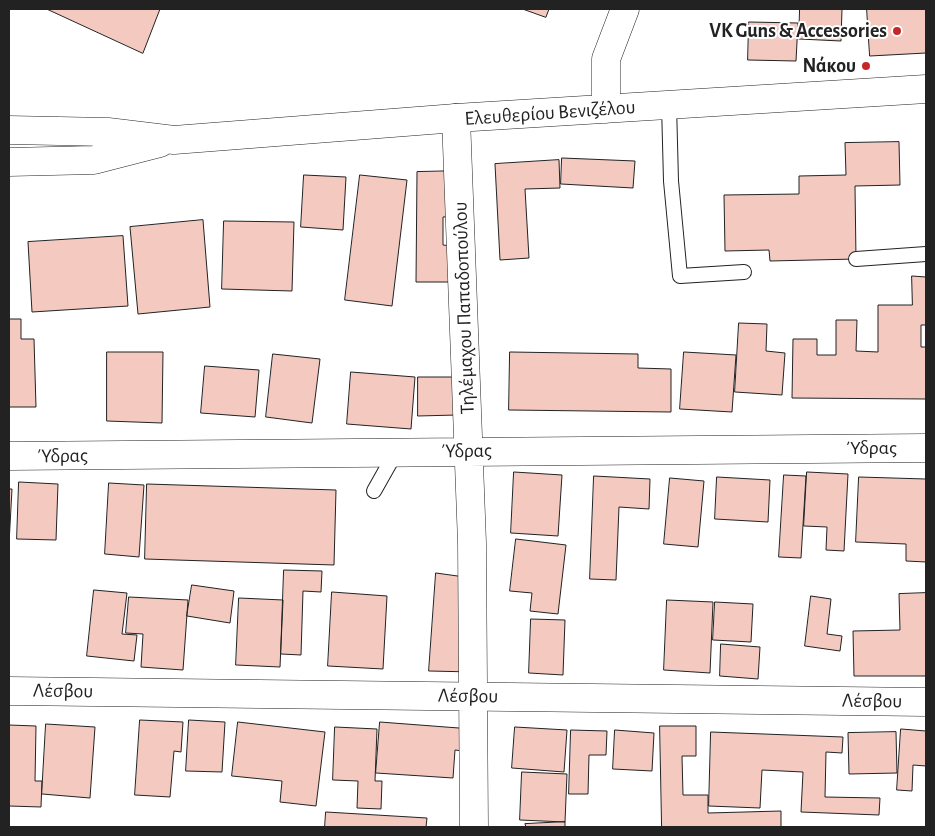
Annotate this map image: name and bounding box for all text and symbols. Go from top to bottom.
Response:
place label: VK Guns & Accessories [709,19,887,43]
marker: VK Guns & Accessories [891,25,903,37]
place label: Νάκου [803,54,856,78]
marker: Νάκου [860,60,872,72]
street label: Ελευθερίου Βενιζέλου [464,95,636,131]
street label: Τηλέμαχου Παπαδοπούλου [448,201,480,415]
street label: Ύδρας [847,436,897,460]
street label: Ύδρας [442,439,492,463]
street label: Ύδρας [38,444,88,468]
street label: Λέσβου [33,678,93,704]
street label: Λέσβου [438,683,498,709]
street label: Λέσβου [842,688,902,714]

